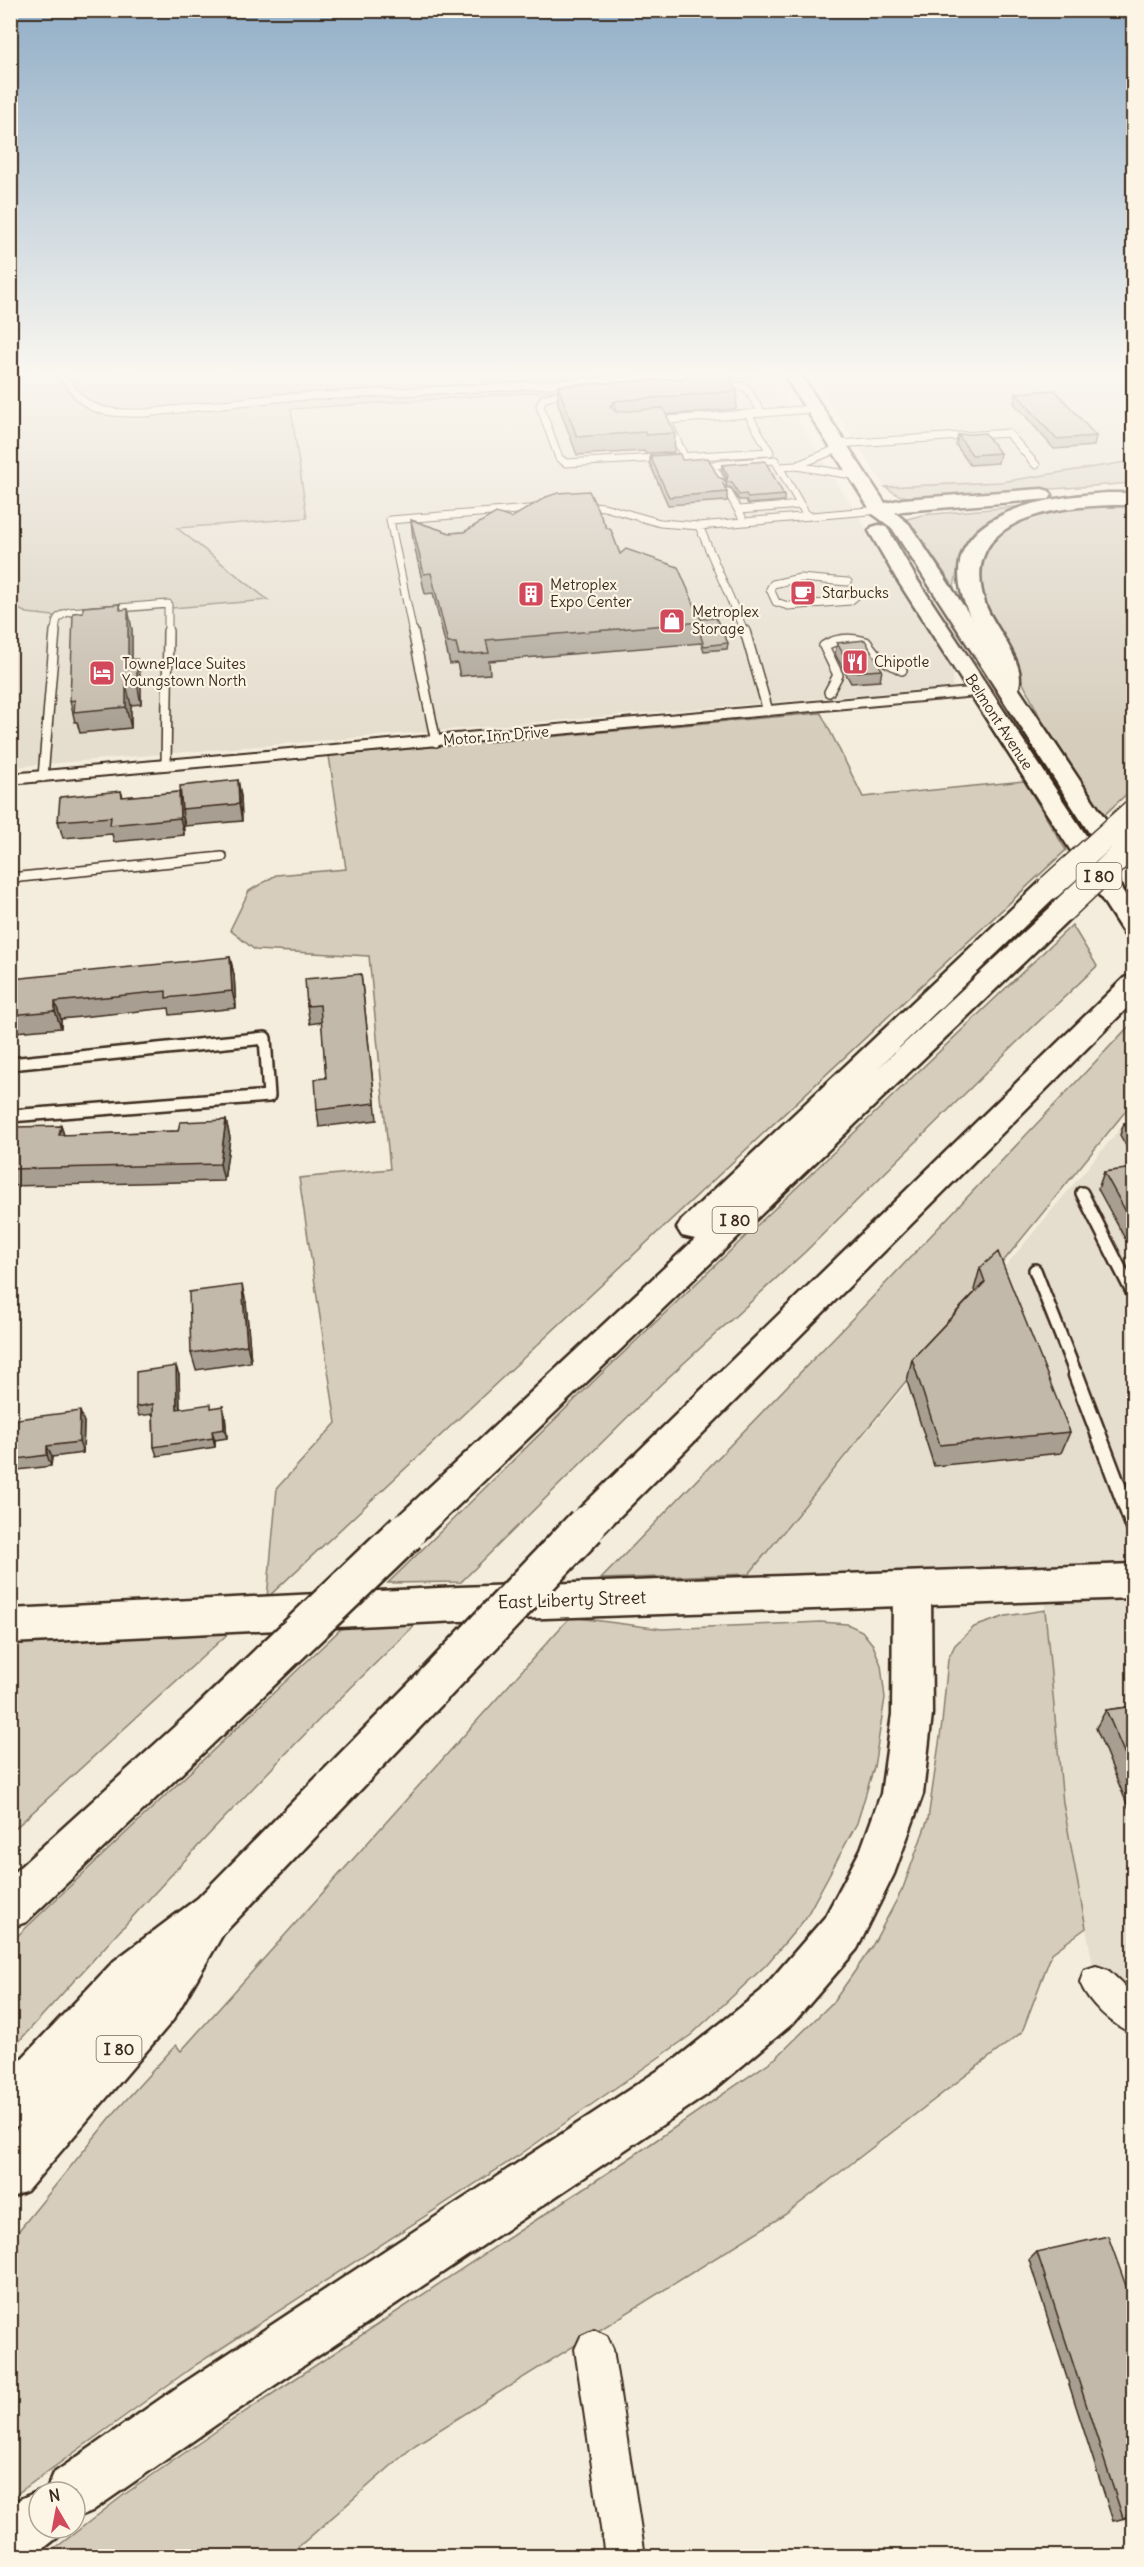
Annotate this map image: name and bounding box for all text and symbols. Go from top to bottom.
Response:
place label: Metroplex Expo Center [550,575,632,611]
cafe icon: Starbucks [788,578,818,608]
building icon: Metroplex Expo Center [516,579,546,609]
place label: Starbucks [822,583,889,602]
place label: Metroplex Storage [692,602,760,638]
shop icon: Metroplex Storage [657,606,687,636]
restaurant icon: Chipotle [840,647,870,677]
place label: Chipotle [874,652,929,671]
place label: TownePlace Suites Youngstown North [122,654,247,690]
hotel icon: TownePlace Suites Youngstown North [87,658,117,688]
street label: Belmont Avenue [961,670,1037,773]
street label: Motor Inn Drive [442,721,550,750]
road number: I 80 [1076,863,1122,889]
road number: I 80 [712,1207,758,1233]
street label: East Liberty Street [497,1585,647,1614]
road number: I 80 [96,2036,142,2062]
north arrow [27,2480,87,2540]
text: N [47,2484,62,2506]

